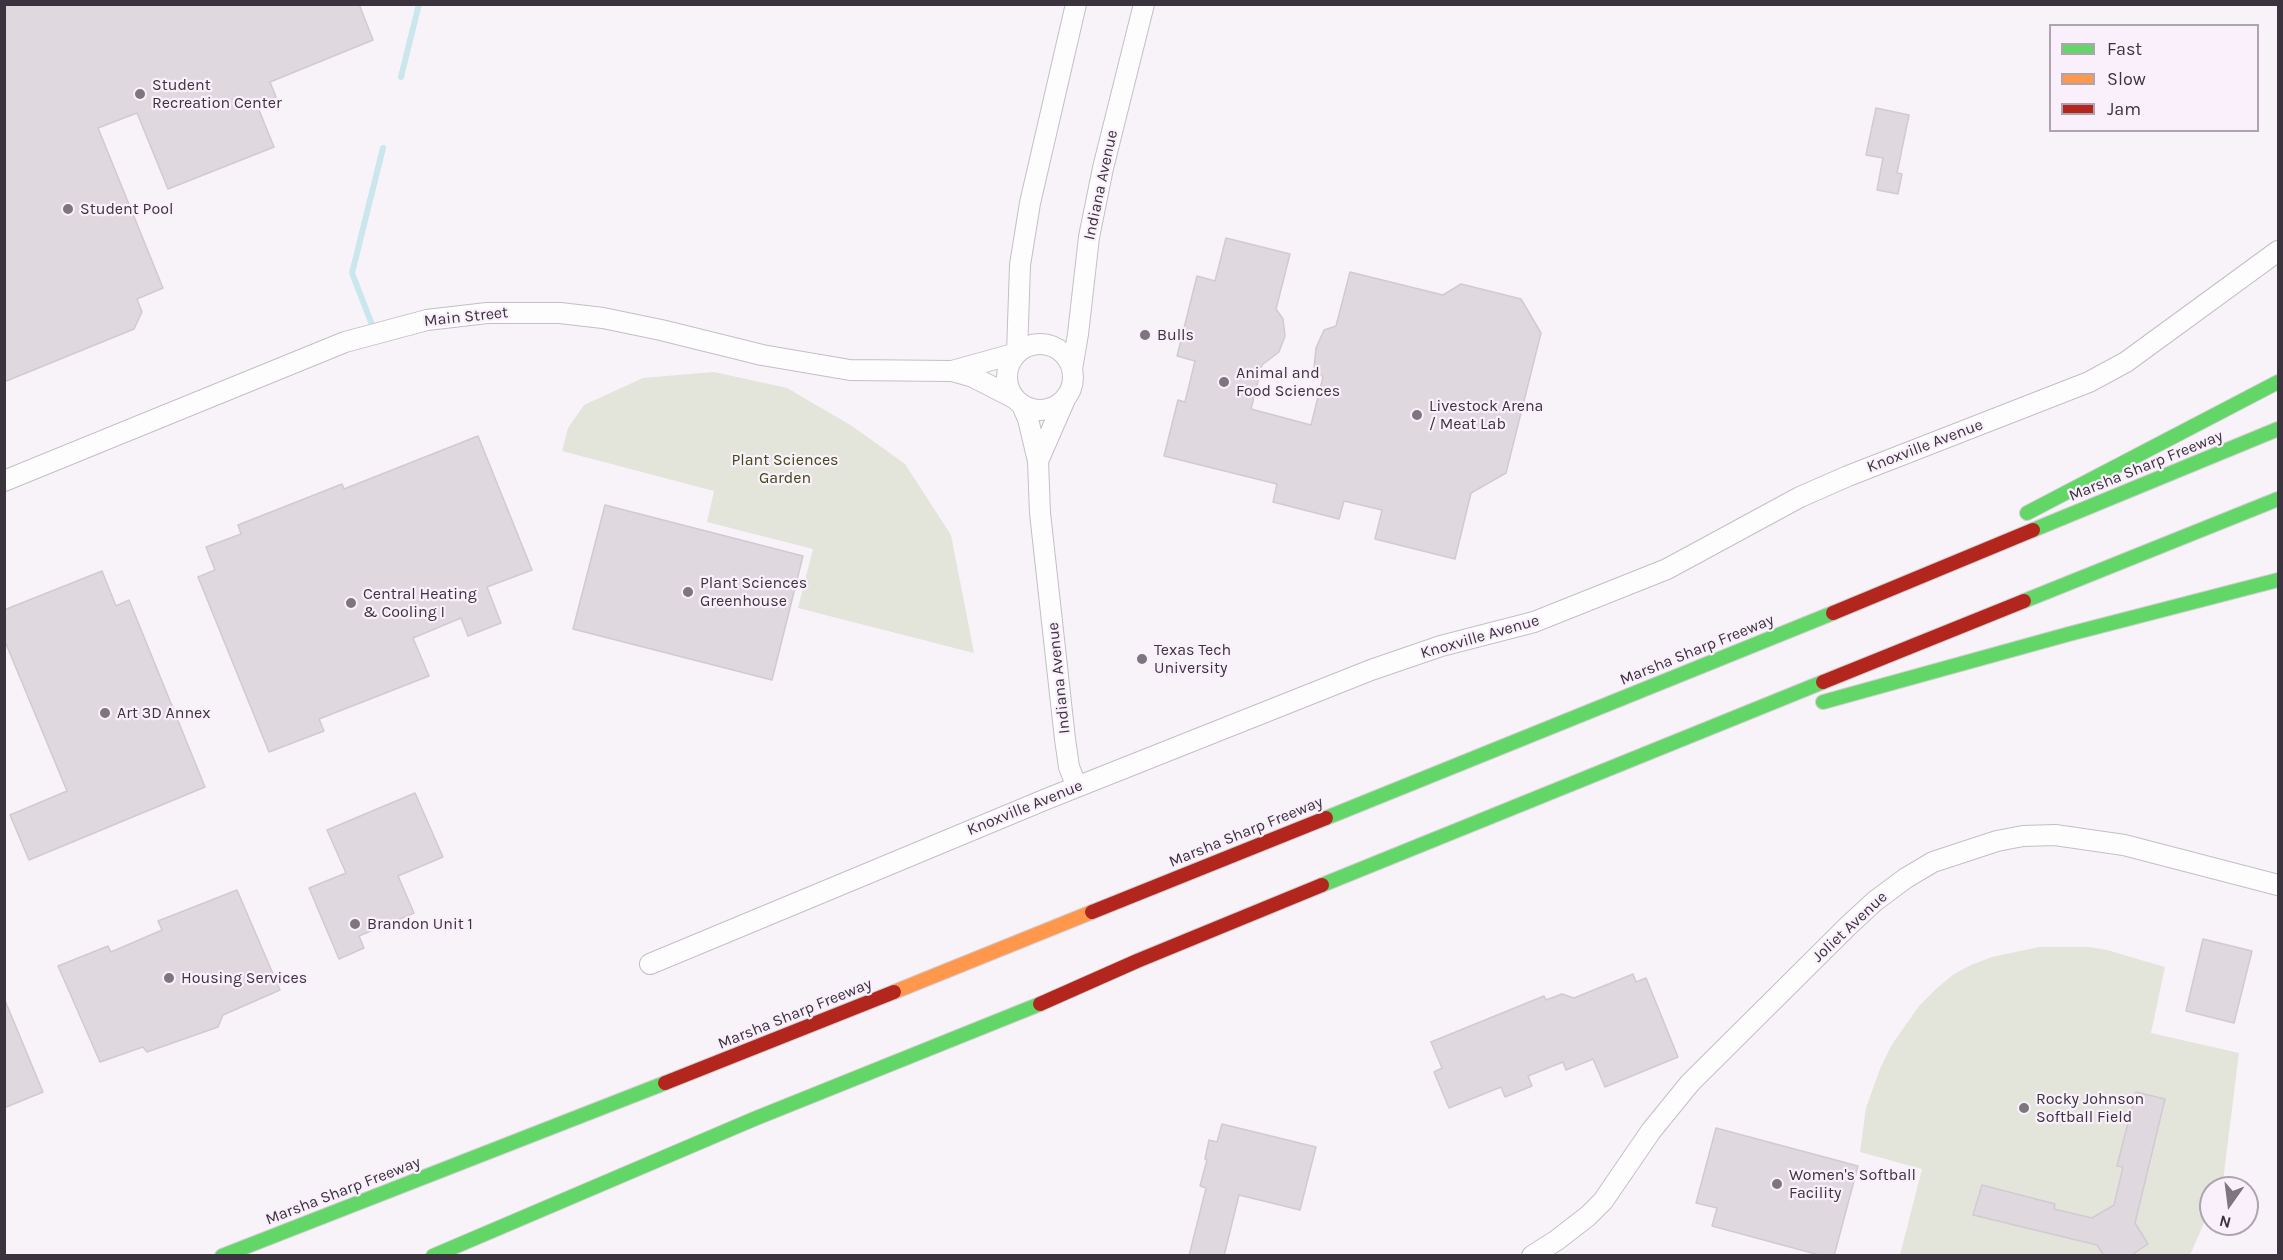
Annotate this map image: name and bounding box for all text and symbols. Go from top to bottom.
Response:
legend [2049,24,2259,132]
text: Fast [2107,38,2142,60]
text: Slow [2107,68,2146,90]
place label: Student Recreation Center [152,75,282,113]
marker: Student Recreation Center [133,87,147,101]
text: Jam [2107,98,2141,120]
street label: Indiana Avenue [1080,128,1122,242]
place label: Student Pool [80,199,173,219]
marker: Student Pool [61,202,75,216]
street label: Main Street [423,303,509,331]
place label: Bulls [1157,325,1194,345]
marker: Bulls [1138,328,1152,342]
place label: Animal and Food Sciences [1236,363,1340,401]
marker: Animal and Food Sciences [1217,375,1231,389]
place label: Livestock Arena / Meat Lab [1429,396,1543,434]
marker: Livestock Arena / Meat Lab [1410,408,1424,422]
street label: Knoxville Avenue [1864,415,1986,477]
street label: Marsha Sharp Freeway [2066,426,2226,506]
park label: Plant Sciences Garden [731,450,839,488]
place label: Plant Sciences Greenhouse [700,573,807,611]
place label: Central Heating & Cooling I [363,584,477,622]
marker: Plant Sciences Greenhouse [681,585,695,599]
marker: Central Heating & Cooling I [344,596,358,610]
street label: Marsha Sharp Freeway [1617,610,1777,690]
street label: Knoxville Avenue [1418,611,1542,663]
street label: Indiana Avenue [1044,621,1074,735]
place label: Texas Tech University [1154,640,1231,678]
marker: Texas Tech University [1135,652,1149,666]
place label: Art 3D Annex [117,703,211,723]
marker: Art 3D Annex [98,706,112,720]
street label: Knoxville Avenue [965,776,1085,840]
street label: Marsha Sharp Freeway [1166,792,1326,872]
street label: Joliet Avenue [1809,888,1891,966]
place label: Brandon Unit 1 [367,914,473,934]
marker: Brandon Unit 1 [348,917,362,931]
place label: Housing Services [181,968,307,988]
marker: Housing Services [162,971,176,985]
street label: Marsha Sharp Freeway [715,974,875,1054]
place label: Rocky Johnson Softball Field [2036,1089,2144,1127]
marker: Rocky Johnson Softball Field [2017,1101,2031,1115]
street label: Marsha Sharp Freeway [263,1153,423,1229]
place label: Women's Softball Facility [1789,1165,1916,1203]
north arrow [2199,1176,2259,1236]
marker: Women's Softball Facility [1770,1177,1784,1191]
text: N [2217,1211,2233,1233]

